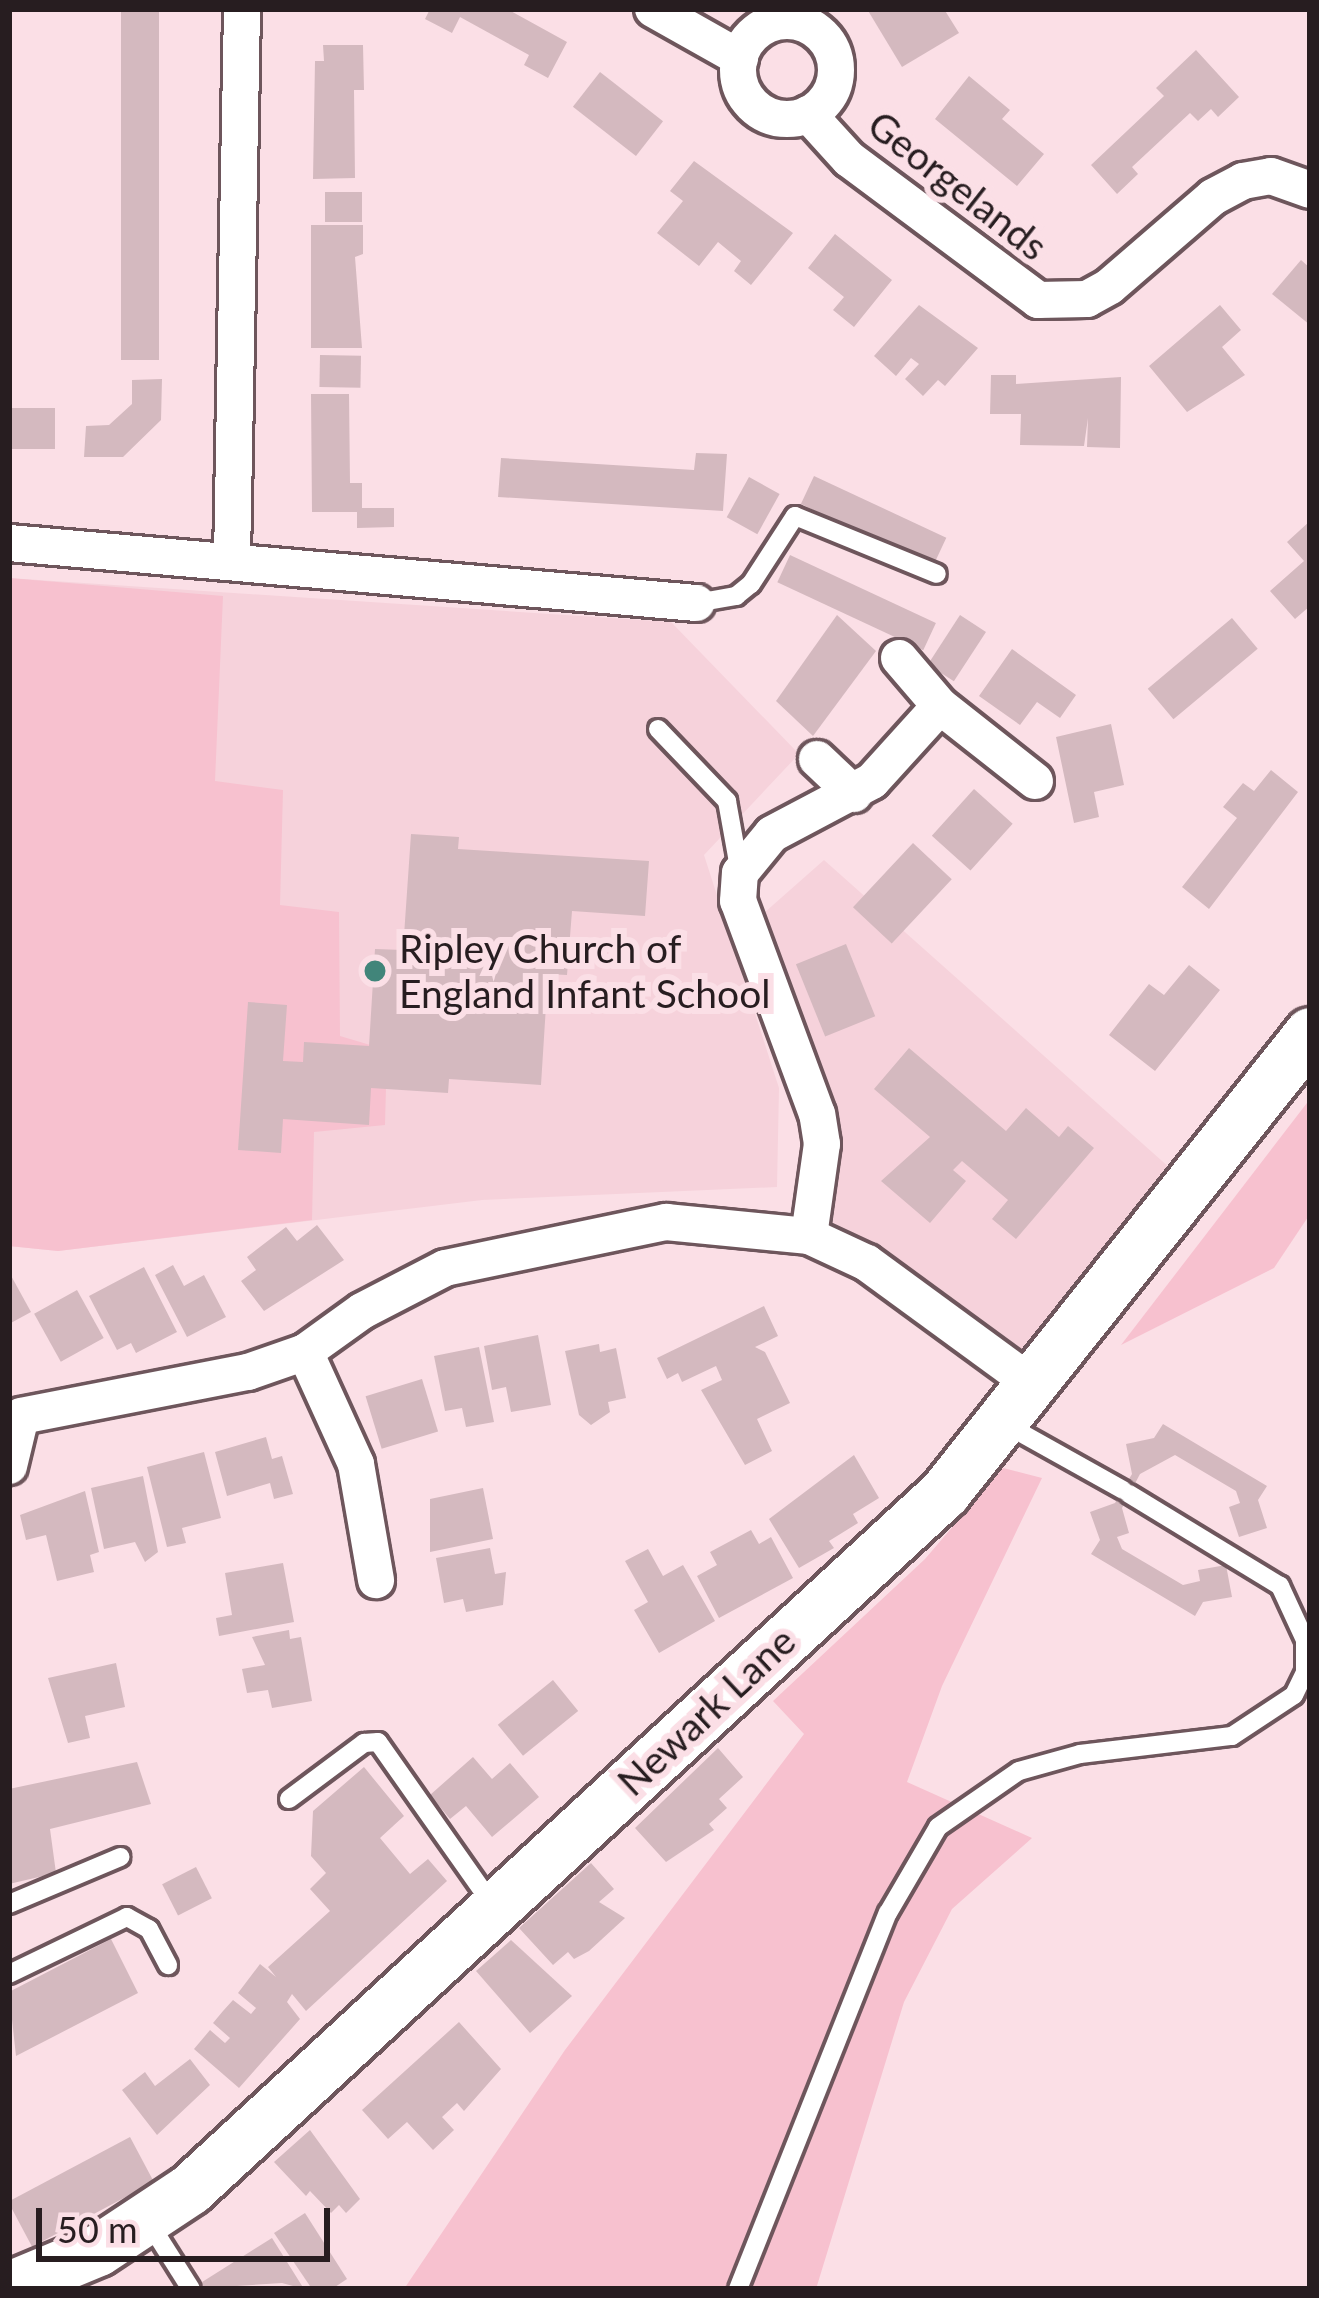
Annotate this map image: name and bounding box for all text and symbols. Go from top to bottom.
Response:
street label: Georgelands [859,101,1057,269]
place label: Ripley Church of England Infant School [399,926,771,1017]
marker: Ripley Church of England Infant School [362,958,388,984]
street label: Newark Lane [608,1617,804,1805]
scale bar [42,2184,336,2258]
text: 50 m [57,2207,138,2251]

